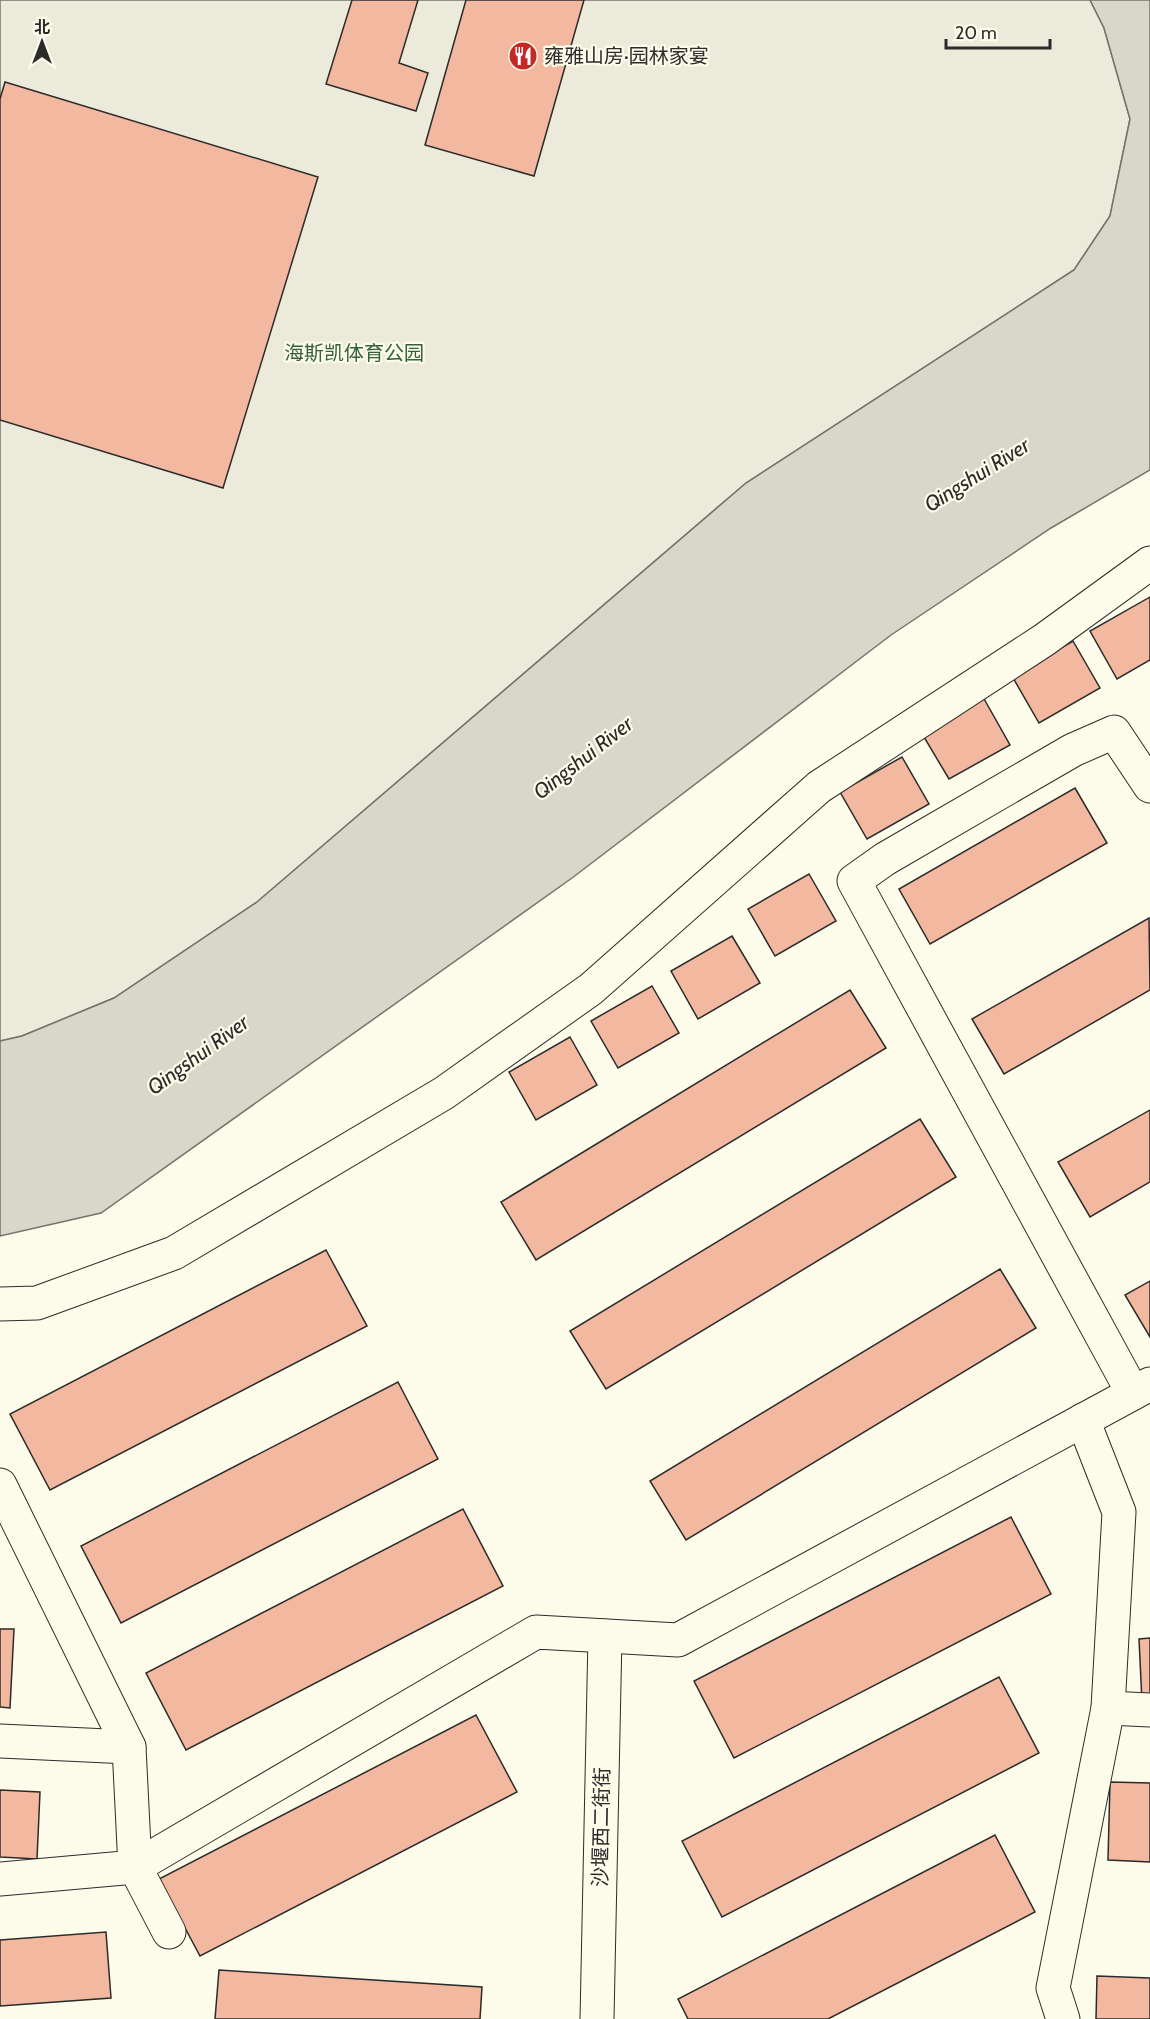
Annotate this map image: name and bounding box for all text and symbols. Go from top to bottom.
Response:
north arrow [12,12,72,72]
scale bar [946,12,1050,50]
text: 北 [34,18,50,37]
text: 20 m [955,22,997,44]
restaurant icon: 雍雅山房·园林家宴 [507,40,539,72]
place label: 雍雅山房·园林家宴 [544,44,709,68]
park label: 海斯凯体育公园 [284,341,424,365]
water label: Qingshui River [920,432,1035,517]
water label: Qingshui River [528,710,639,804]
water label: Qingshui River [142,1009,254,1100]
street label: 沙堰西二街街 [588,1767,614,1887]

